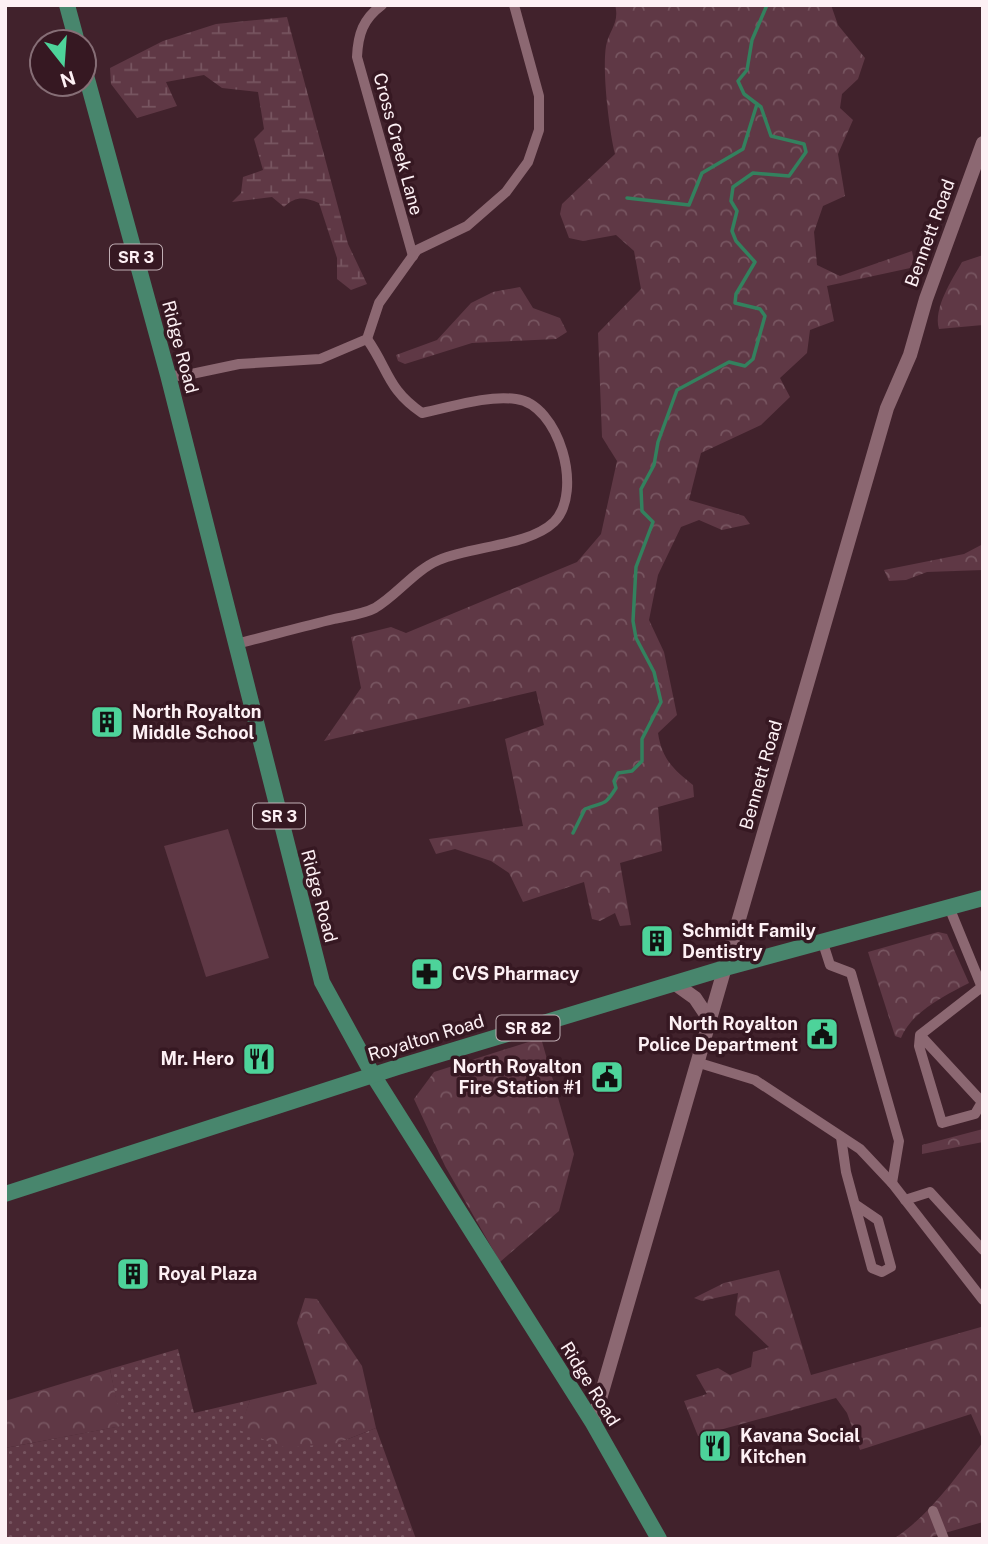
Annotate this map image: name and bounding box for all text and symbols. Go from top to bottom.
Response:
north arrow [28,28,98,98]
text: N [58,67,78,92]
street label: Cross Creek Lane [369,70,428,217]
street label: Bennett Road [900,176,959,290]
road number: SR 3 [110,244,162,270]
street label: Ridge Road [158,298,203,396]
place label: North Royalton Middle School [132,701,262,743]
building icon: North Royalton Middle School [88,703,126,741]
street label: Bennett Road [735,718,786,832]
road number: SR 3 [253,804,305,828]
street label: Ridge Road [297,847,342,945]
place label: Schmidt Family Dentistry [682,920,816,962]
building icon: Schmidt Family Dentistry [638,922,676,960]
pharmacy icon: CVS Pharmacy [408,955,446,993]
place label: CVS Pharmacy [452,963,579,984]
street label: Royalton Road [365,1010,486,1065]
place label: North Royalton Police Department [638,1013,798,1055]
public building icon: North Royalton Police Department [803,1015,841,1053]
road number: SR 82 [496,1016,560,1040]
restaurant icon: Mr. Hero [240,1040,278,1078]
place label: Mr. Hero [160,1048,234,1069]
place label: North Royalton Fire Station #1 [452,1056,582,1098]
public building icon: North Royalton Fire Station #1 [588,1058,626,1096]
building icon: Royal Plaza [114,1255,152,1293]
place label: Royal Plaza [158,1263,257,1284]
street label: Ridge Road [556,1338,625,1430]
place label: Kavana Social Kitchen [740,1425,860,1467]
restaurant icon: Kavana Social Kitchen [696,1427,734,1465]

